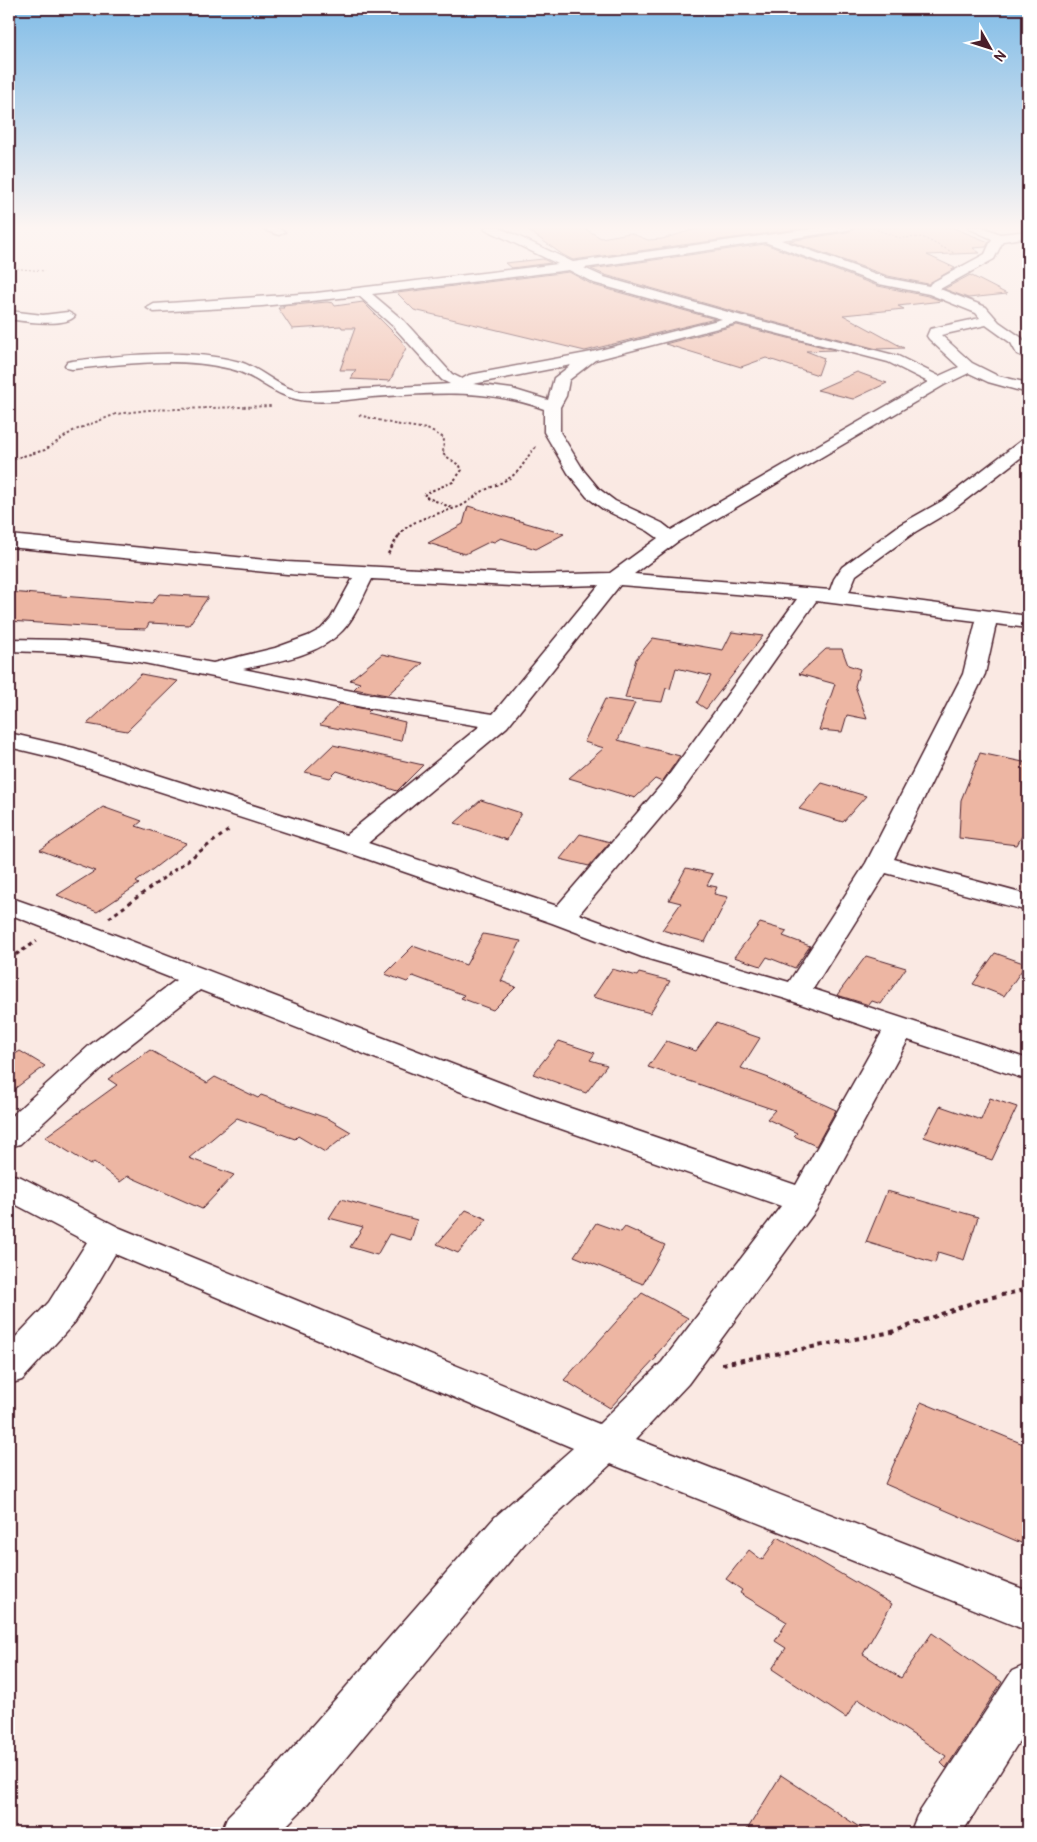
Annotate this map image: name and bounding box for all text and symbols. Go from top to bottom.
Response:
north arrow [964,22,1014,72]
text: N [990,47,1009,65]

